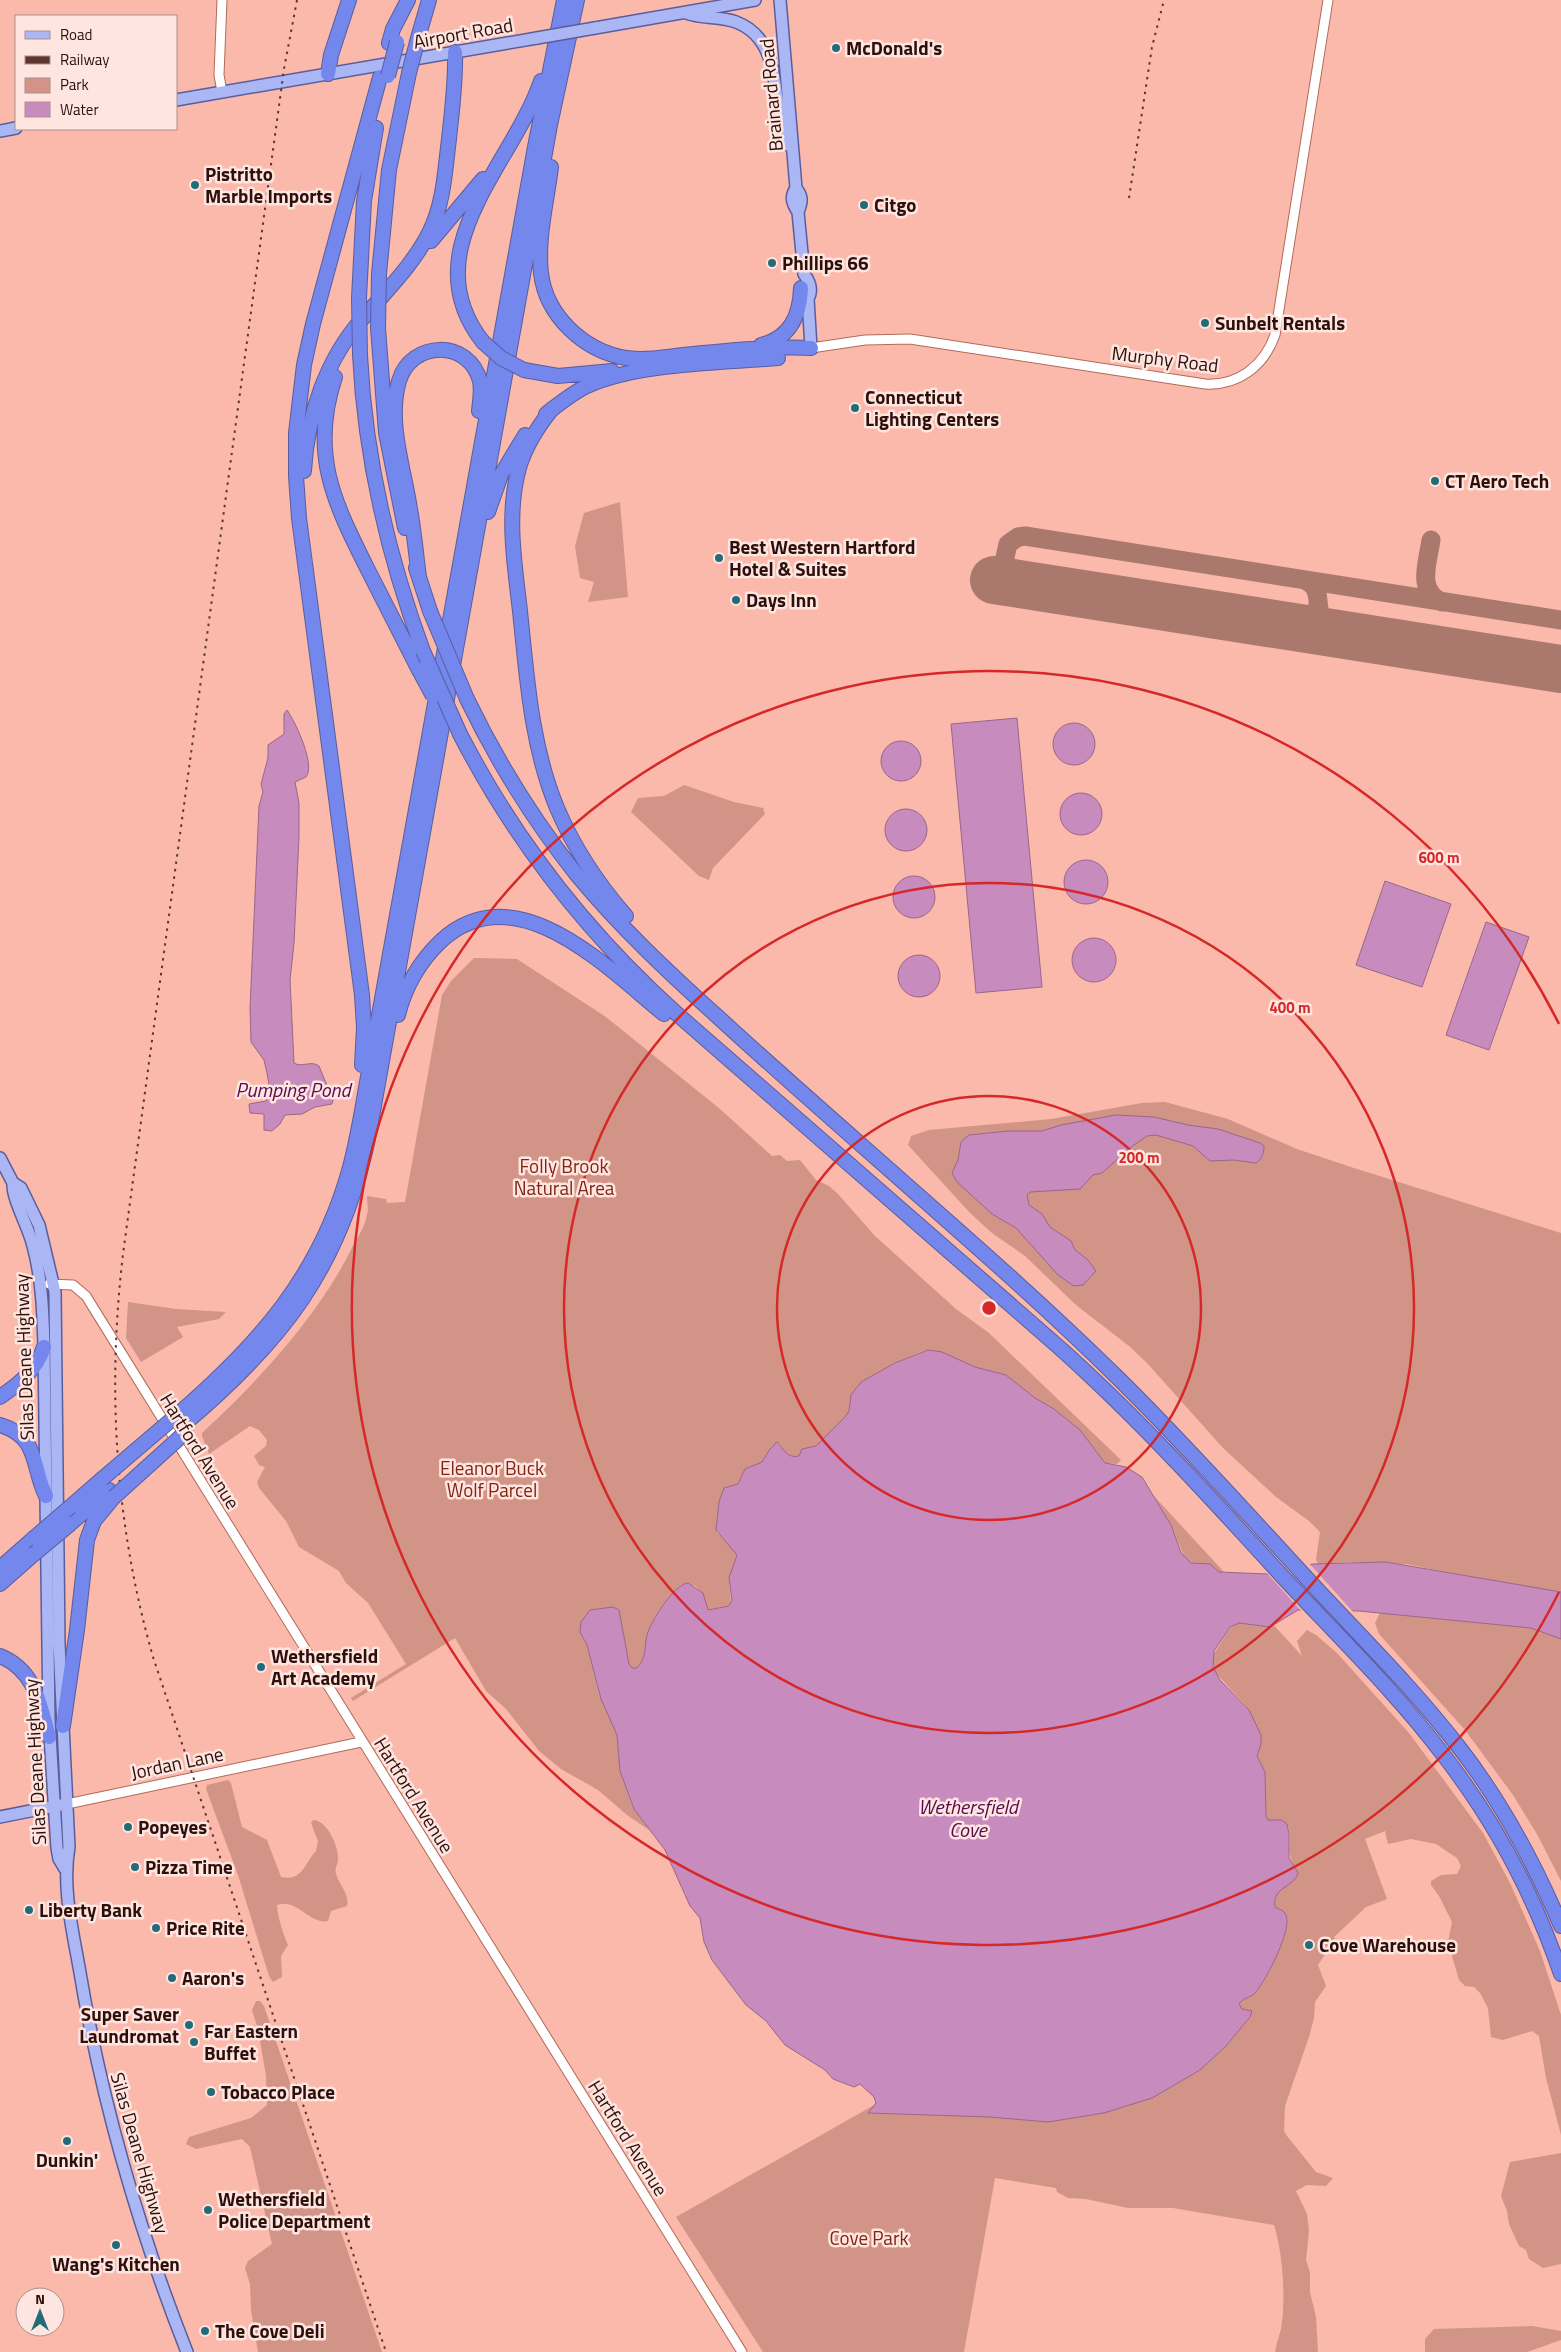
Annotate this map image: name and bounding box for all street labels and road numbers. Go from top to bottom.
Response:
street label: Airport Road [411,9,515,56]
street label: Brainard Road [751,37,790,153]
street label: Murphy Road [1110,338,1220,379]
street label: Silas Deane Highway [6,1273,41,1441]
street label: Hartford Avenue [153,1387,248,1514]
street label: Silas Deane Highway [16,1678,53,1846]
street label: Hartford Avenue [367,1731,462,1858]
street label: Jordan Lane [128,1739,226,1786]
street label: Silas Deane Highway [104,2069,177,2237]
street label: Hartford Avenue [581,2074,676,2201]

